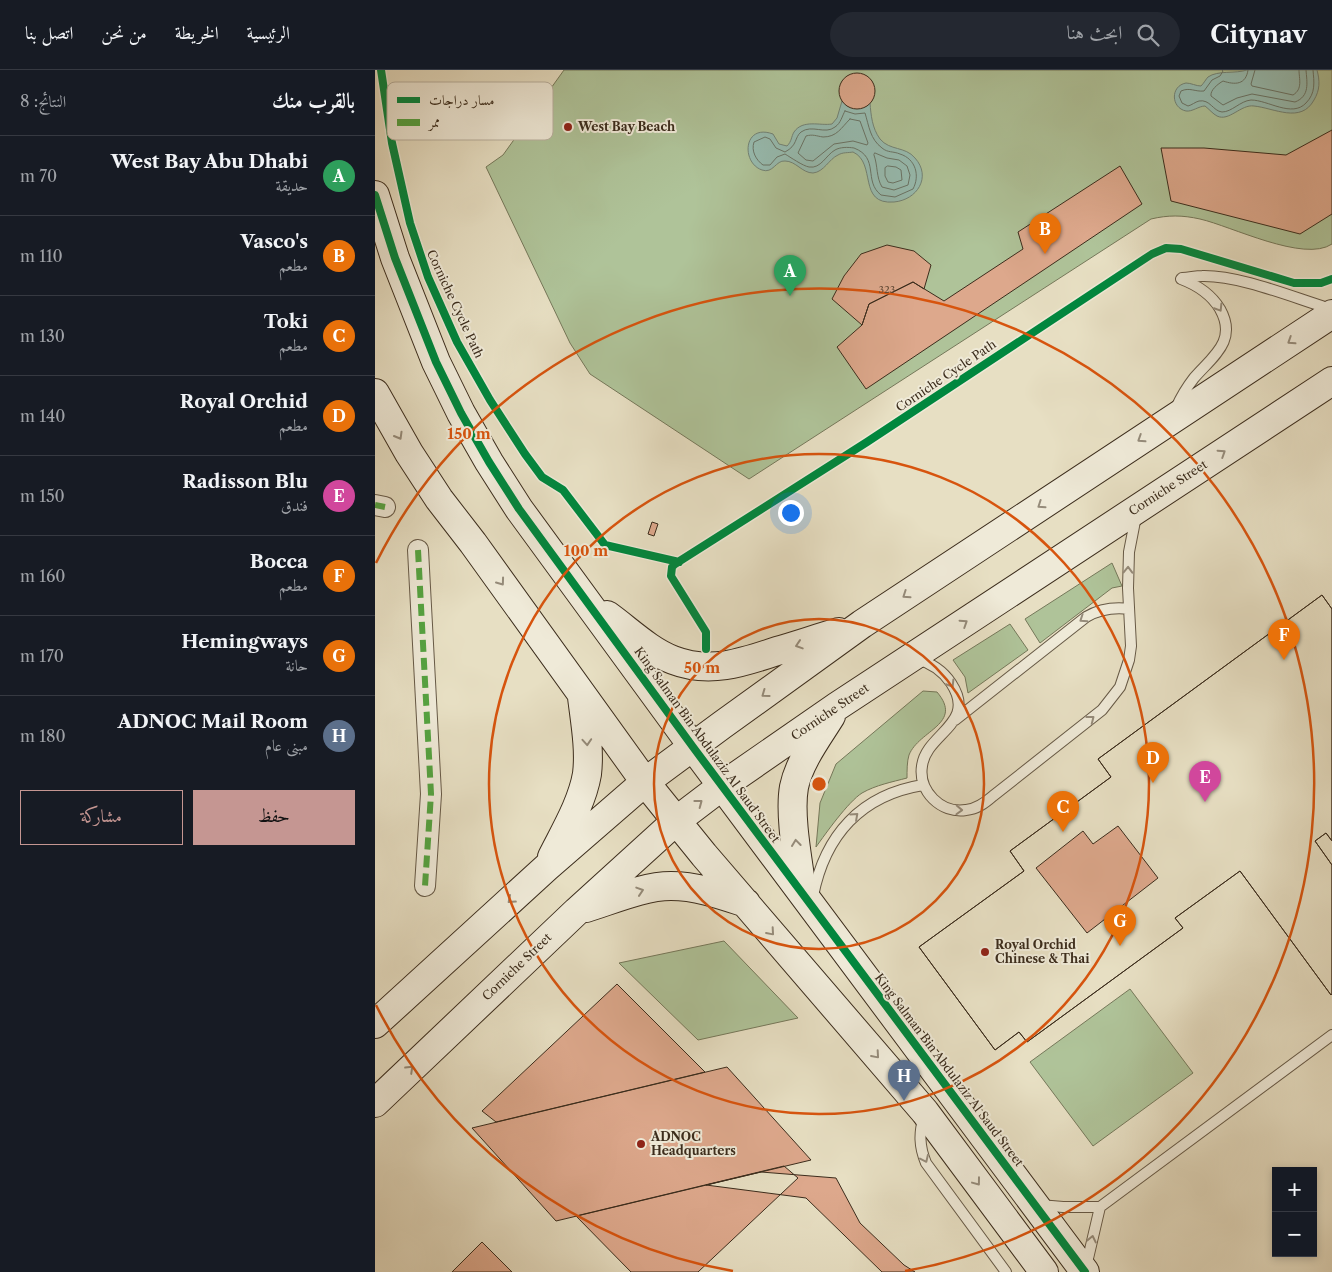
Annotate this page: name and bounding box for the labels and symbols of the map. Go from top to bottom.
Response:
legend [387,82,553,140]
text: مسار دراجات [429,91,495,109]
text: ممر [427,113,440,131]
place label: West Bay Beach [577,119,676,134]
marker: West Bay Beach [562,121,574,133]
pin: B [1029,213,1061,254]
street label: Corniche Cycle Path [424,247,487,361]
pin: A [774,255,806,296]
house number: 323 [879,283,895,296]
one-way arrow [1212,303,1222,312]
one-way arrow [1288,334,1297,344]
street label: Corniche Cycle Path [893,336,999,415]
text: 150 m [447,424,491,443]
one-way arrow [392,430,402,439]
one-way arrow [1137,433,1146,443]
one-way arrow [1216,450,1226,459]
street label: Corniche Street [1126,456,1210,519]
one-way arrow [1037,499,1046,509]
your location [778,500,804,526]
text: 100 m [564,541,608,560]
one-way arrow [1123,566,1134,574]
one-way arrow [496,576,504,585]
one-way arrow [902,589,911,598]
one-way arrow [1079,613,1089,622]
one-way arrow [959,619,968,629]
pin: F [1268,619,1300,660]
one-way arrow [795,639,803,649]
street label: King Salman Bin Abdulaziz Al Saud Street [631,644,784,846]
text: 50 m [684,658,720,677]
one-way arrow [944,678,954,687]
street label: Corniche Street [788,680,872,743]
one-way arrow [762,688,771,696]
one-way arrow [1085,717,1094,725]
one-way arrow [581,738,592,746]
pin: D [1137,742,1169,783]
pin: E [1189,761,1221,802]
centre of rings [810,775,828,793]
pin: C [1047,791,1079,832]
one-way arrow [693,801,702,809]
one-way arrow [955,804,963,815]
one-way arrow [850,812,859,821]
one-way arrow [791,839,802,847]
one-way arrow [636,887,644,897]
one-way arrow [508,894,517,903]
pin: G [1104,905,1136,946]
one-way arrow [765,926,774,935]
street label: Corniche Street [479,929,555,1003]
place label: Royal Orchid Chinese & Thai [995,937,1090,966]
marker: Royal Orchid Chinese & Thai [979,946,991,958]
street label: King Salman Bin Abdulaziz Al Saud Street [872,970,1027,1170]
one-way arrow [871,1049,879,1058]
pin: H [888,1060,920,1101]
one-way arrow [405,1066,414,1075]
place label: ADNOC Headquarters [650,1129,736,1158]
marker: ADNOC Headquarters [635,1138,647,1150]
one-way arrow [919,1154,929,1163]
one-way arrow [972,1176,980,1185]
one-way arrow [1086,1235,1097,1244]

